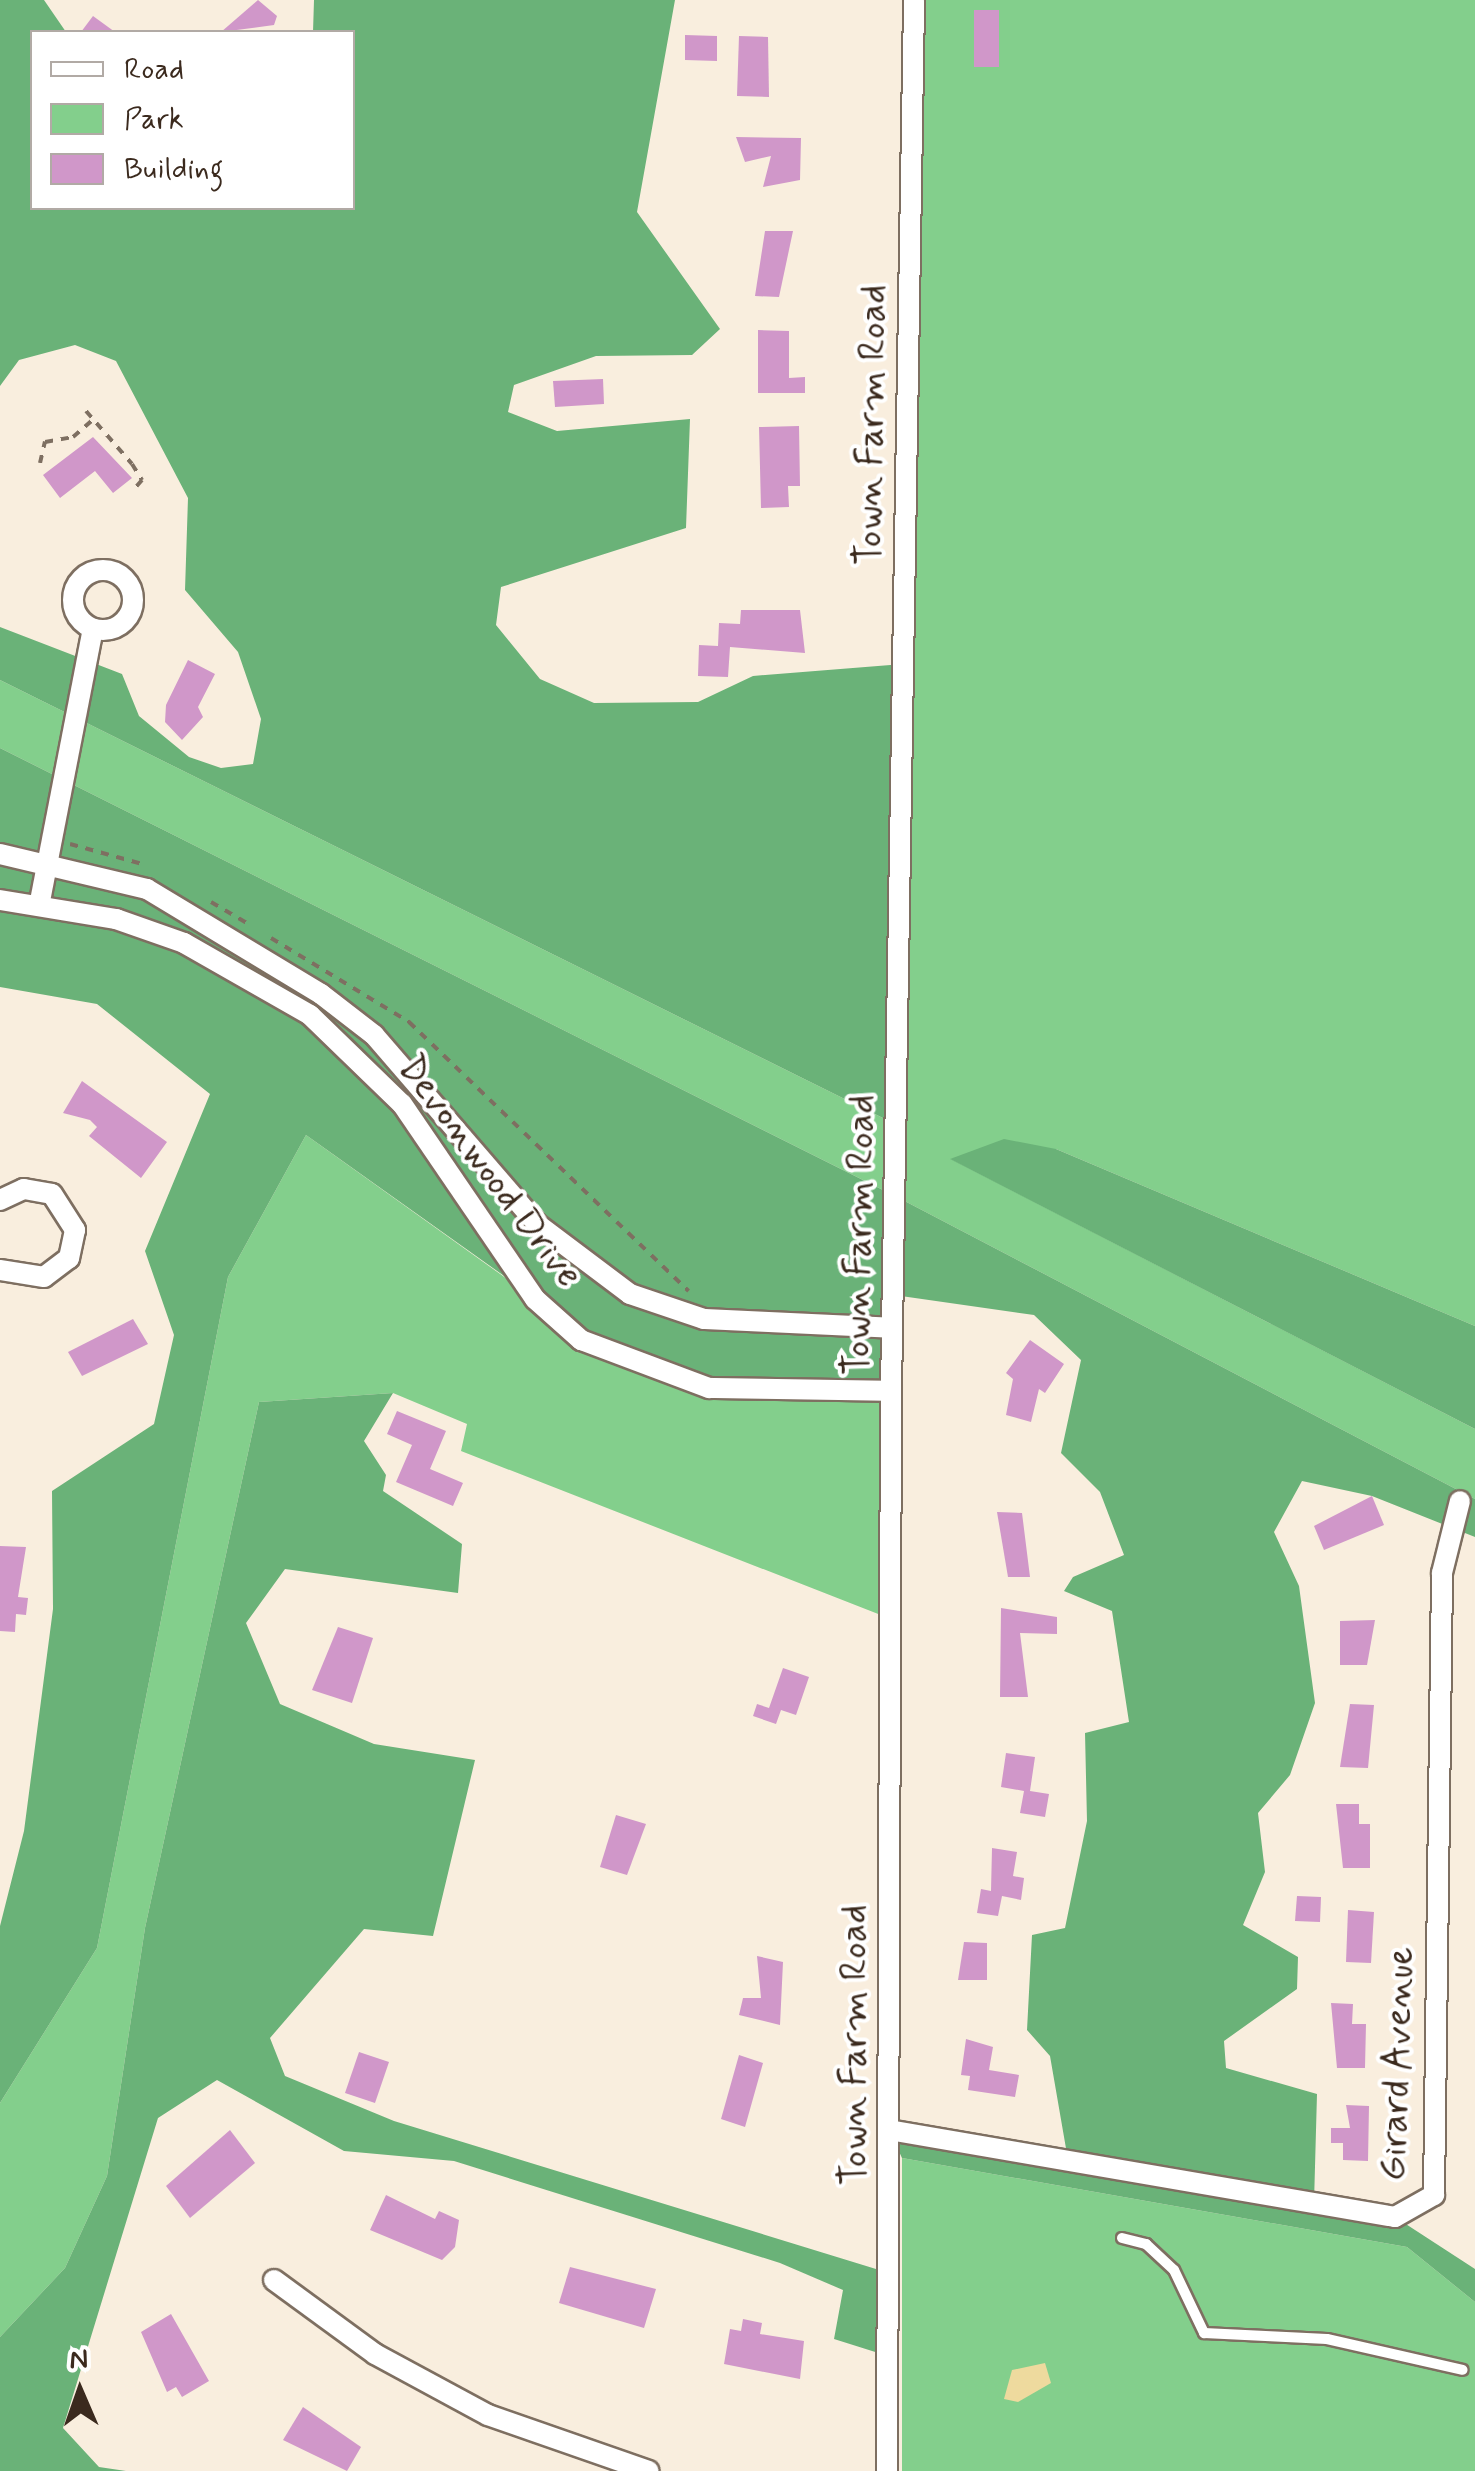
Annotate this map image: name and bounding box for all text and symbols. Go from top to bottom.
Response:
legend [30,30,355,210]
text: Road [124,50,184,89]
text: Park [124,100,184,139]
text: Building [124,150,223,189]
street label: Town Farm Road [847,284,897,566]
street label: Devonwood Drive [388,1048,590,1296]
street label: Town Farm Road [835,1094,885,1376]
street label: Town Farm Road [832,1905,878,2185]
street label: Girard Avenue [1371,1948,1425,2180]
north arrow [30,2341,130,2441]
text: N [69,2342,89,2379]

